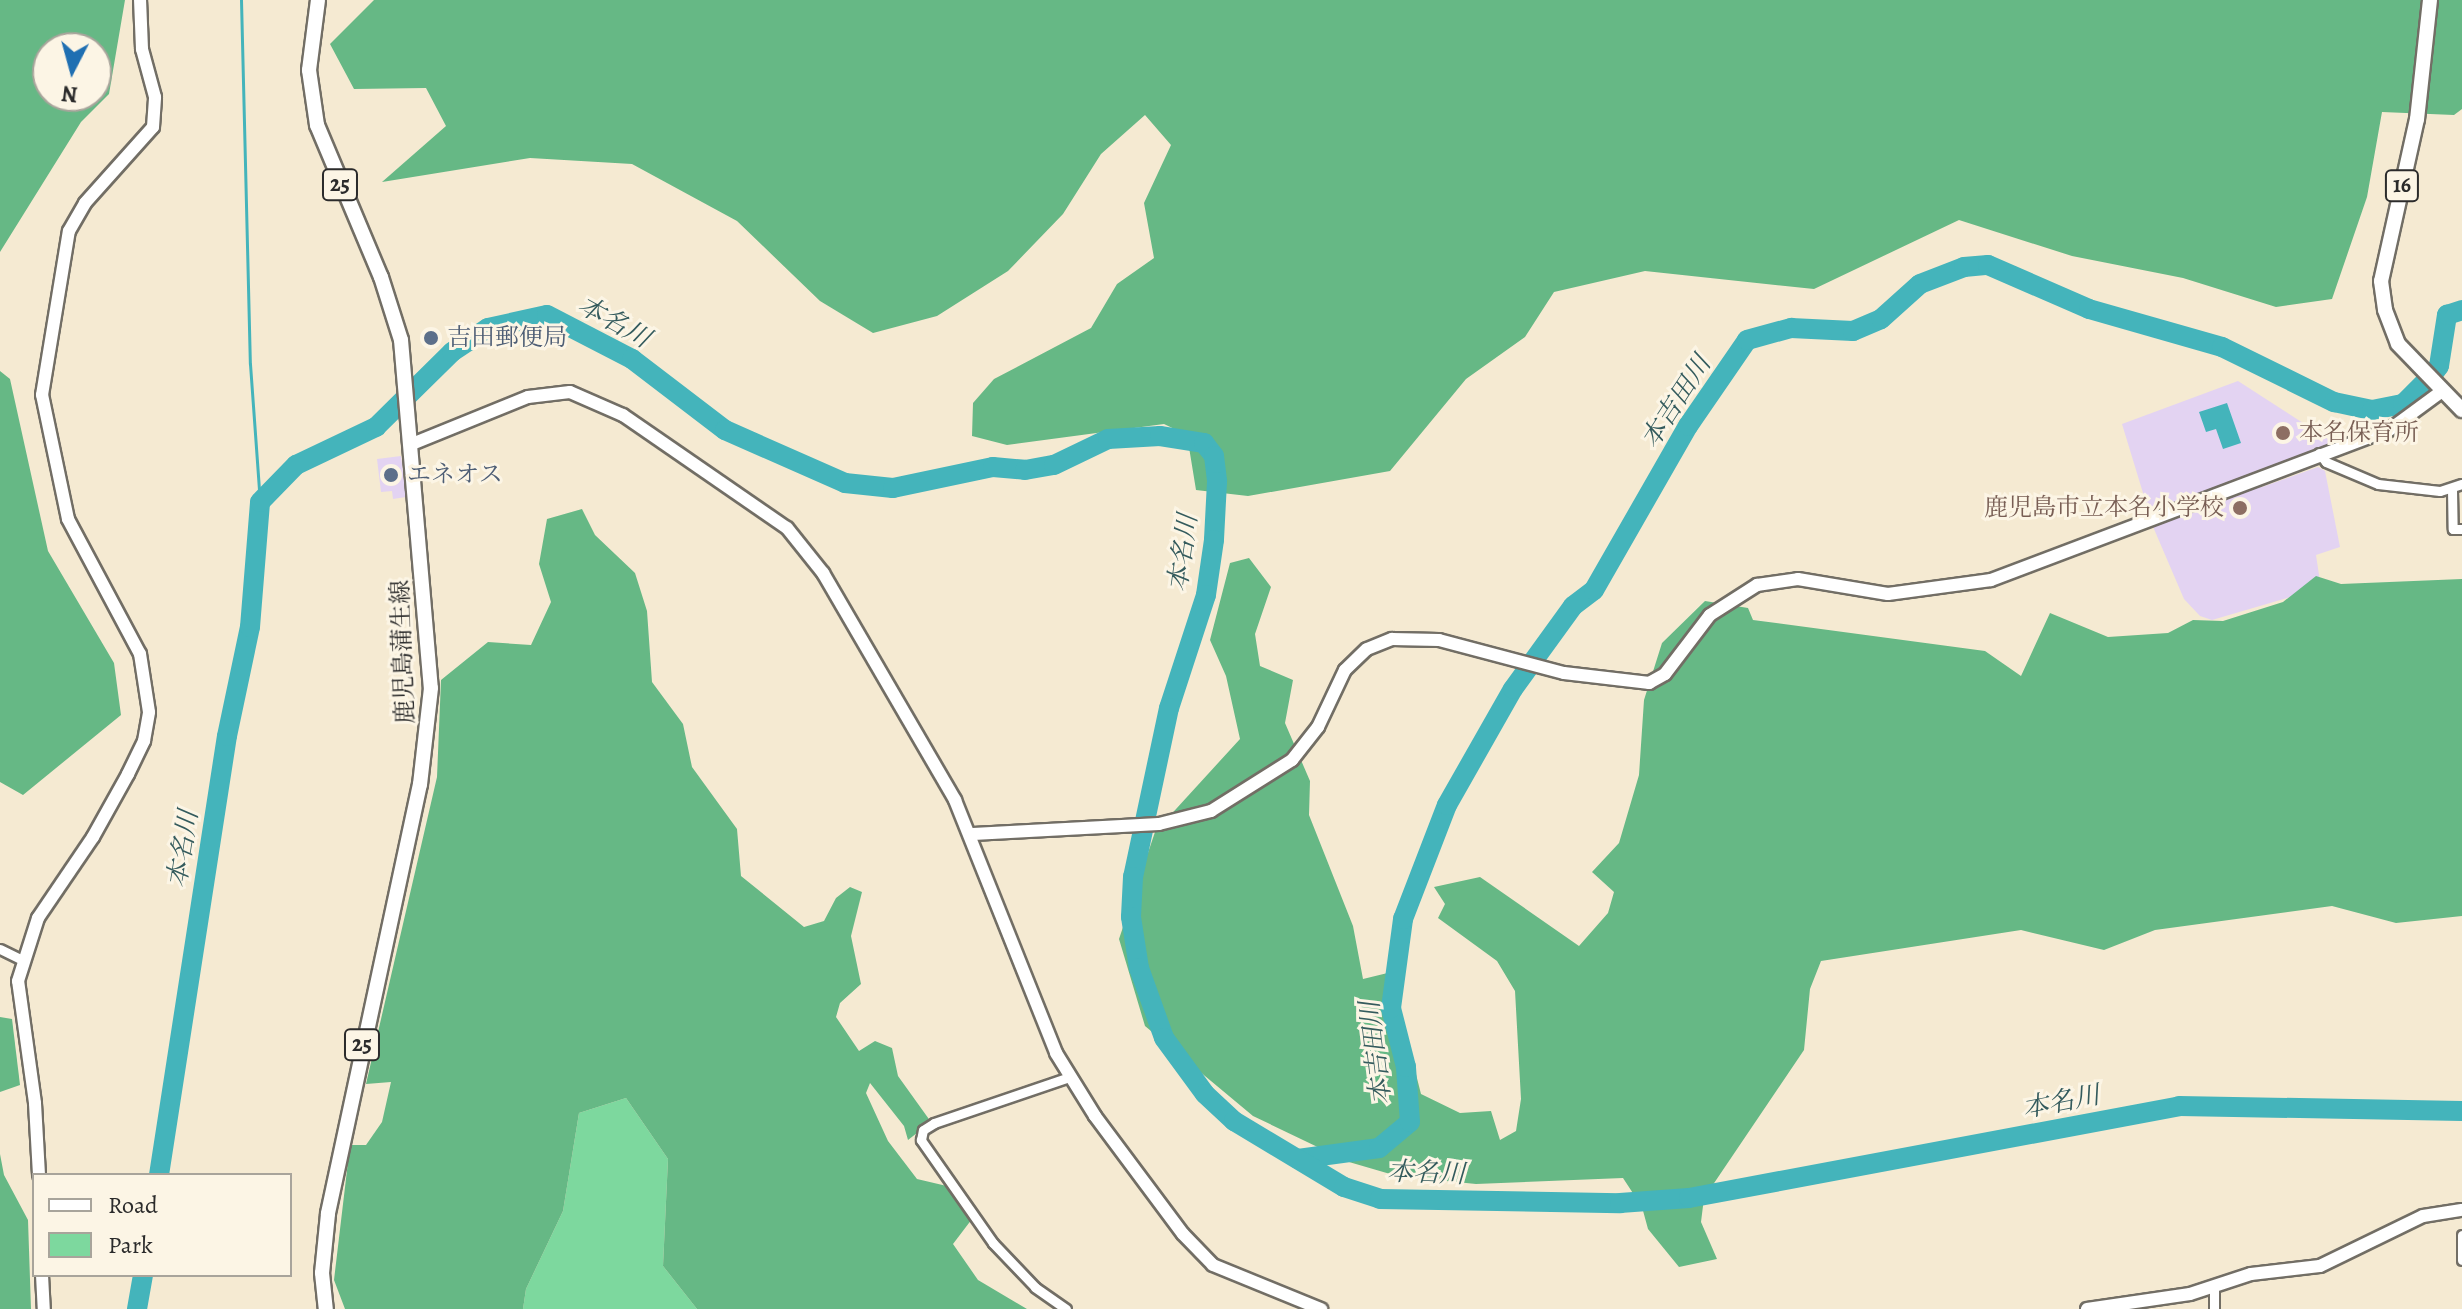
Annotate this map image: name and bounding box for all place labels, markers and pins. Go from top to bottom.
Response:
place label: 吉田郵便局 [447,324,567,352]
marker: 吉田郵便局 [422,329,440,347]
place label: 本名保育所 [2299,419,2419,447]
marker: 本名保育所 [2274,424,2292,442]
place label: エネオス [407,461,503,489]
marker: エネオス [382,466,400,484]
place label: 鹿児島市立本名小学校 [1984,494,2224,522]
marker: 鹿児島市立本名小学校 [2231,499,2249,517]

